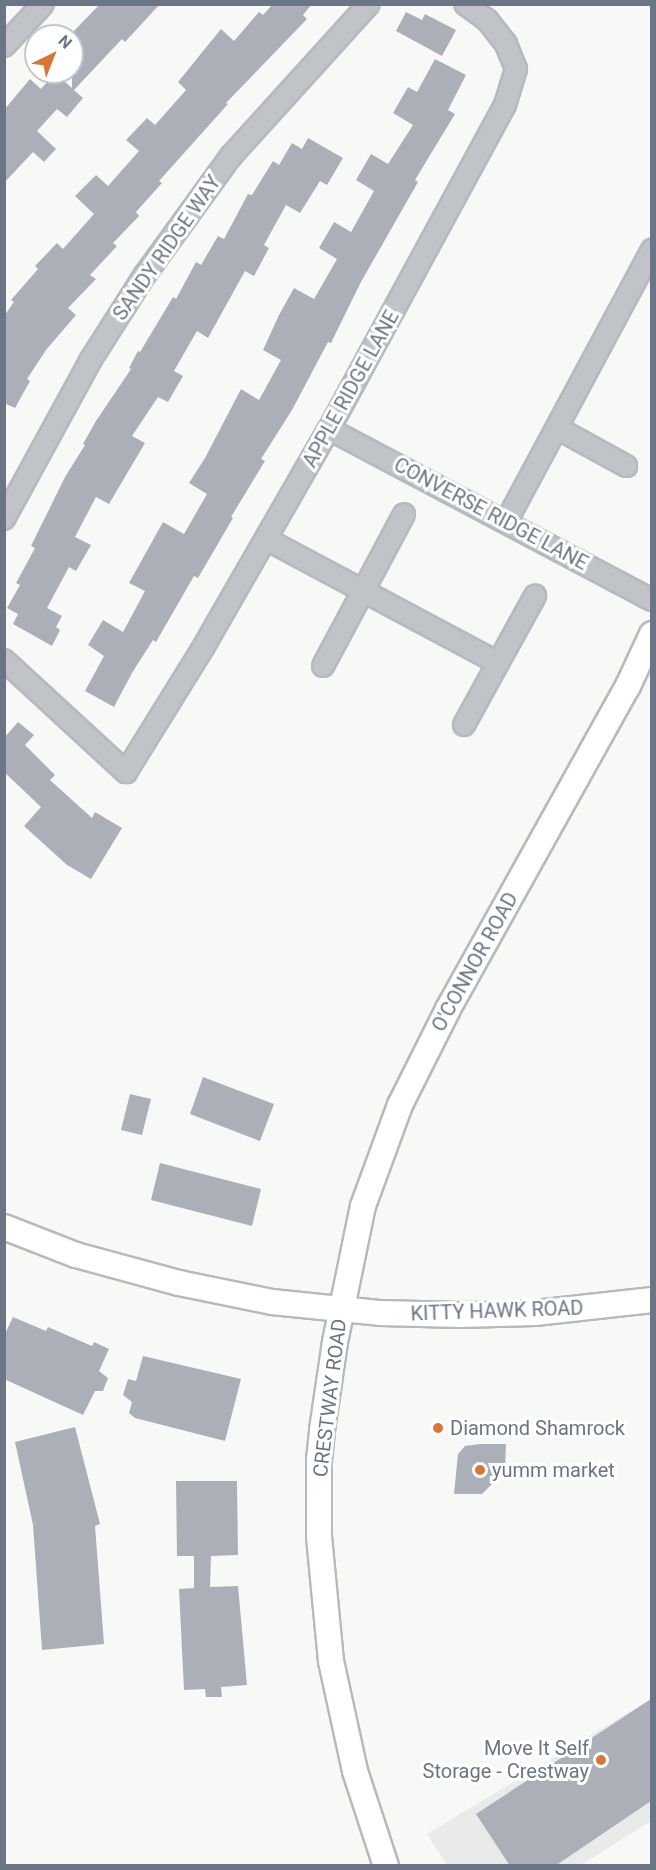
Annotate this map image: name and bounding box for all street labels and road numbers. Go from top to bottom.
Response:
street label: SANDY RIDGE WAY [108,171,226,325]
street label: APPLE RIDGE LANE [298,306,404,472]
street label: CONVERSE RIDGE LANE [390,453,592,575]
street label: O'CONNOR ROAD [427,888,523,1036]
street label: KITTY HAWK ROAD [410,1296,584,1326]
street label: CRESTWAY ROAD [308,1318,352,1478]

